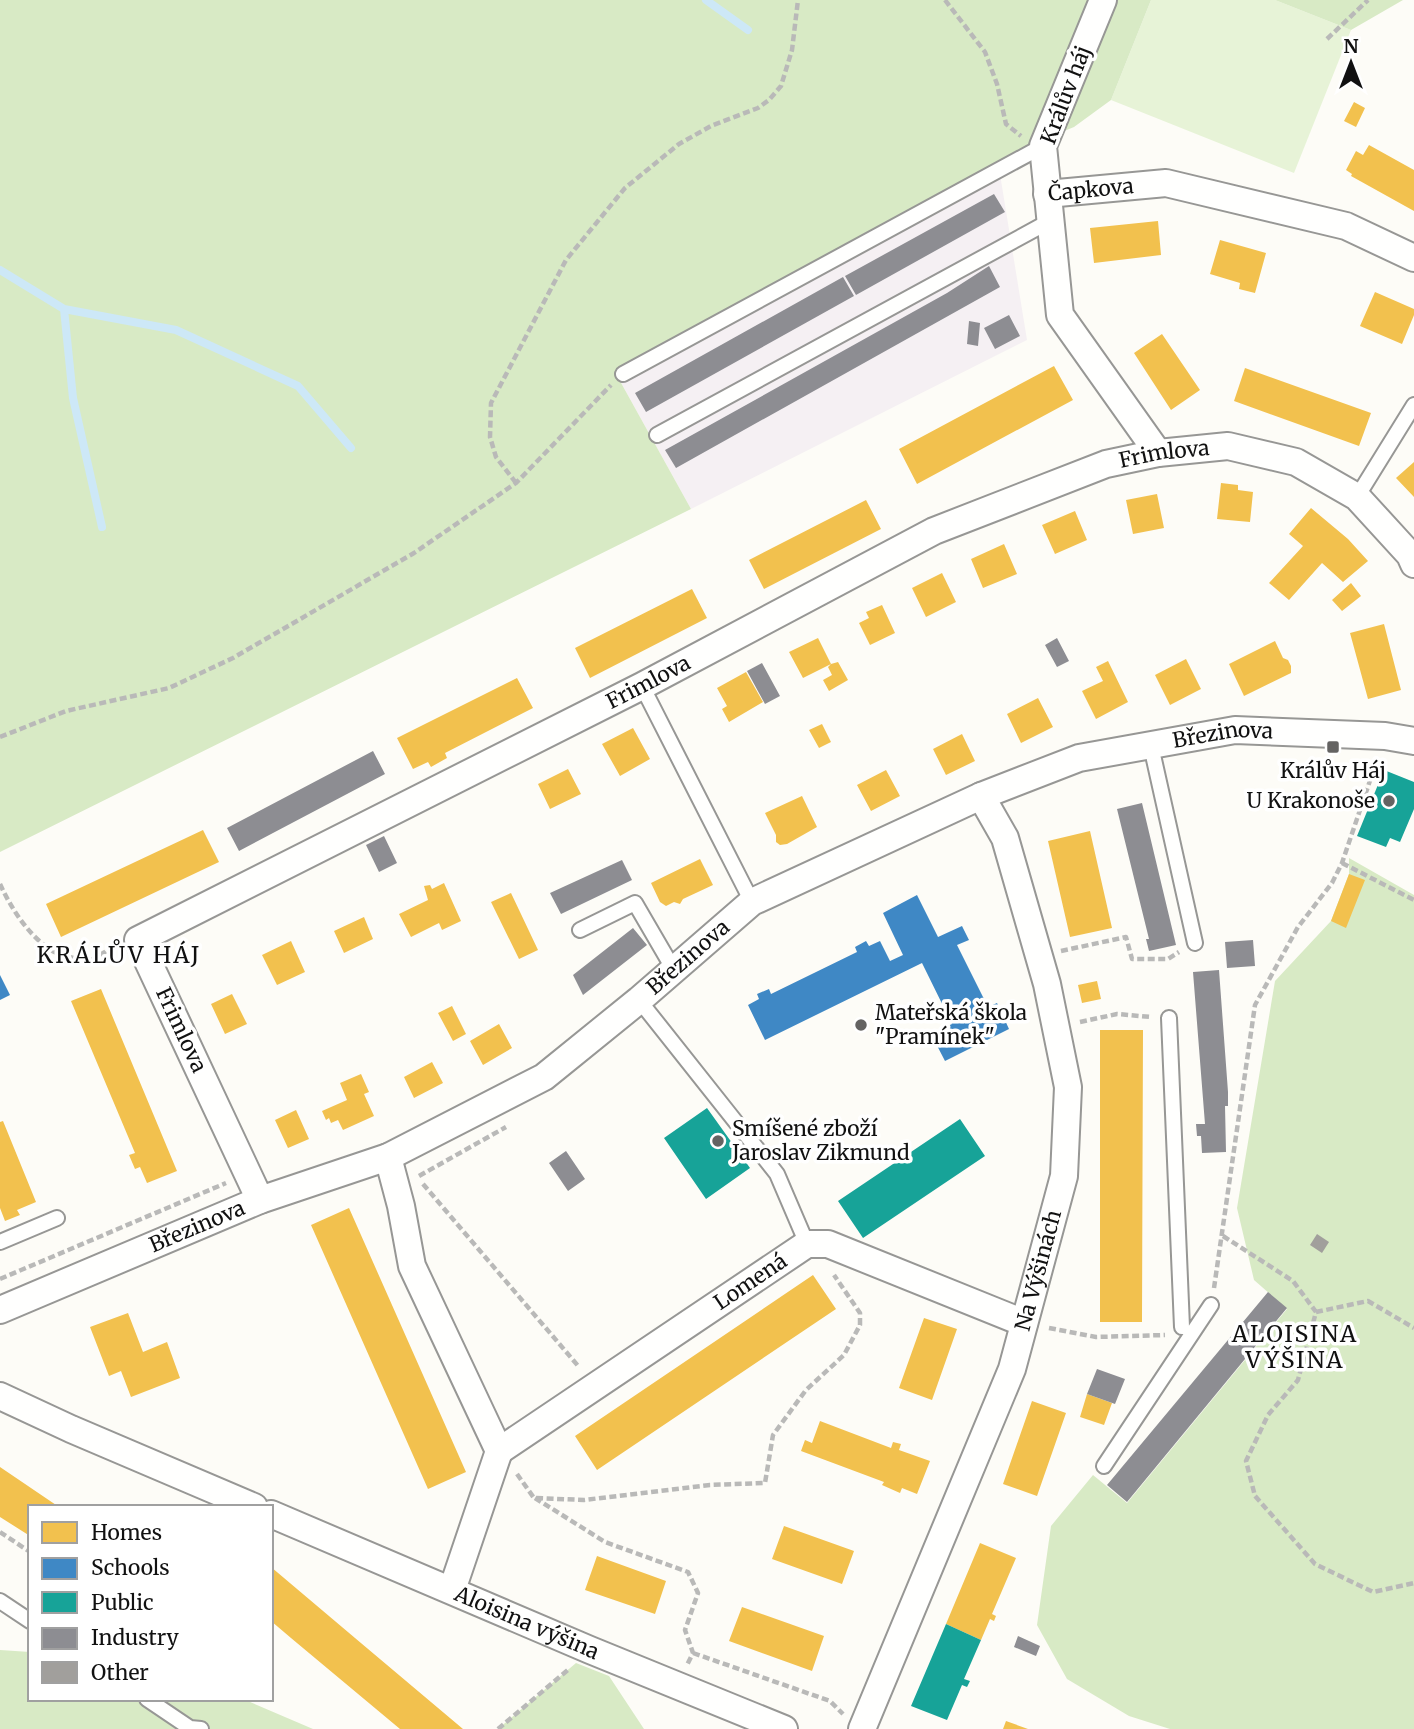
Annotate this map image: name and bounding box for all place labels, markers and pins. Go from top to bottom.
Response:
marker: Králův Háj [1325,739,1341,755]
place label: Králův Háj [1280,757,1386,784]
place label: U Krakonoše [1246,787,1375,814]
marker: U Krakonoše [1381,793,1397,809]
place label: Mateřská škola "Pramínek" [875,999,1027,1050]
marker: Mateřská škola "Pramínek" [853,1017,869,1033]
place label: Smíšené zboží Jaroslav Zikmund [731,1115,910,1166]
marker: Smíšené zboží Jaroslav Zikmund [710,1133,726,1149]

